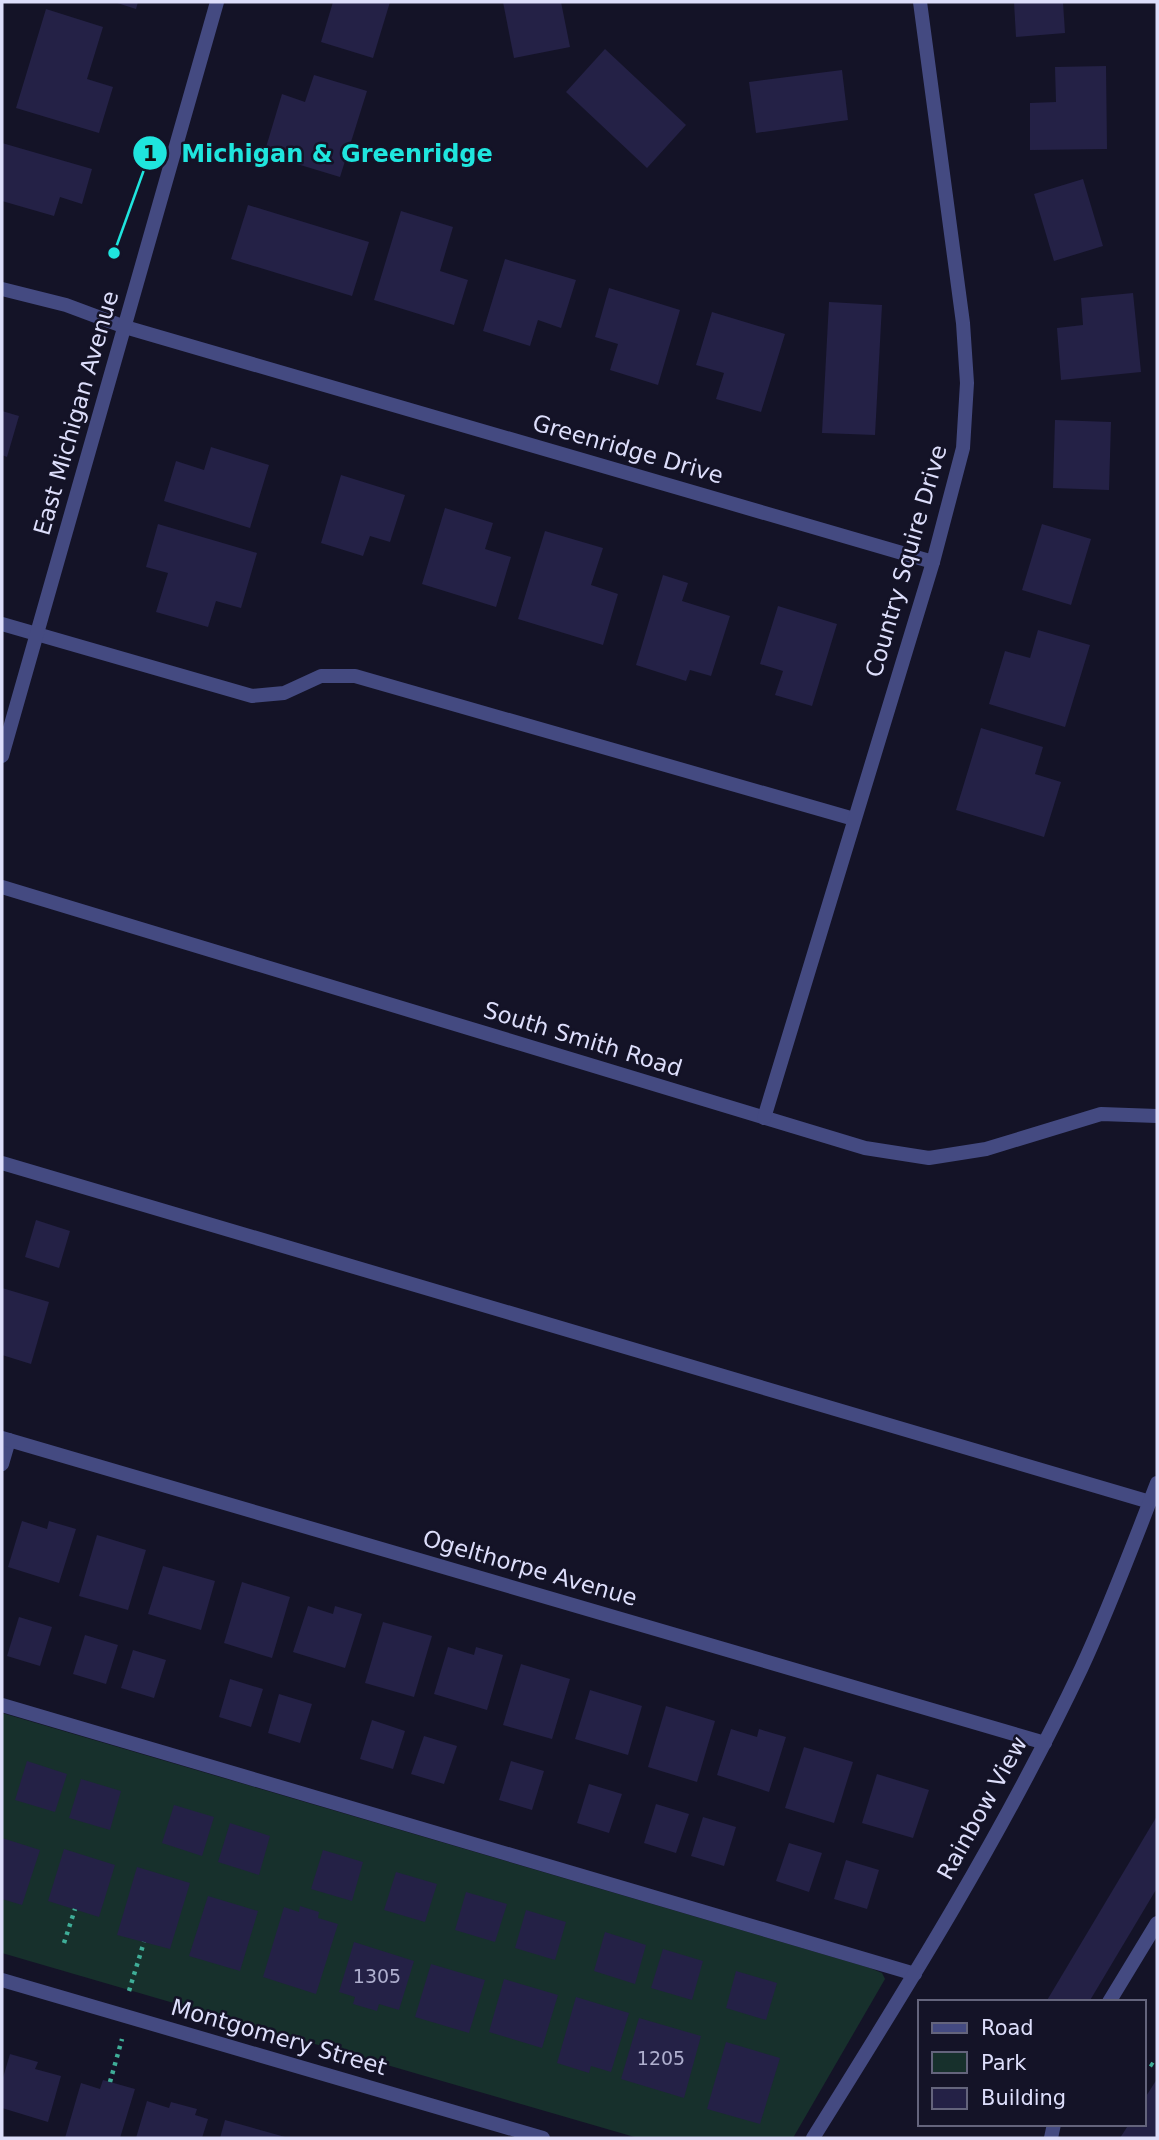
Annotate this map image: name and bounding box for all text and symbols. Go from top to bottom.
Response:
callout: Michigan & Greenridge [132,131,507,176]
text: Michigan & Greenridge [181,140,493,168]
text: 1 [143,142,157,166]
street label: East Michigan Avenue [29,288,123,538]
street label: Greenridge Drive [529,409,727,489]
street label: Country Squire Drive [860,442,952,680]
street label: South Smith Road [481,996,685,1082]
street label: Ogelthorpe Avenue [420,1525,640,1611]
street label: Rainbow View [932,1732,1032,1884]
house number: 1305 [353,1965,401,1987]
street label: Montgomery Street [168,1994,390,2080]
legend [918,2000,1145,2126]
text: Road [981,2016,1034,2040]
house number: 1205 [637,2047,685,2069]
text: Park [981,2051,1027,2075]
text: Building [981,2086,1066,2110]

